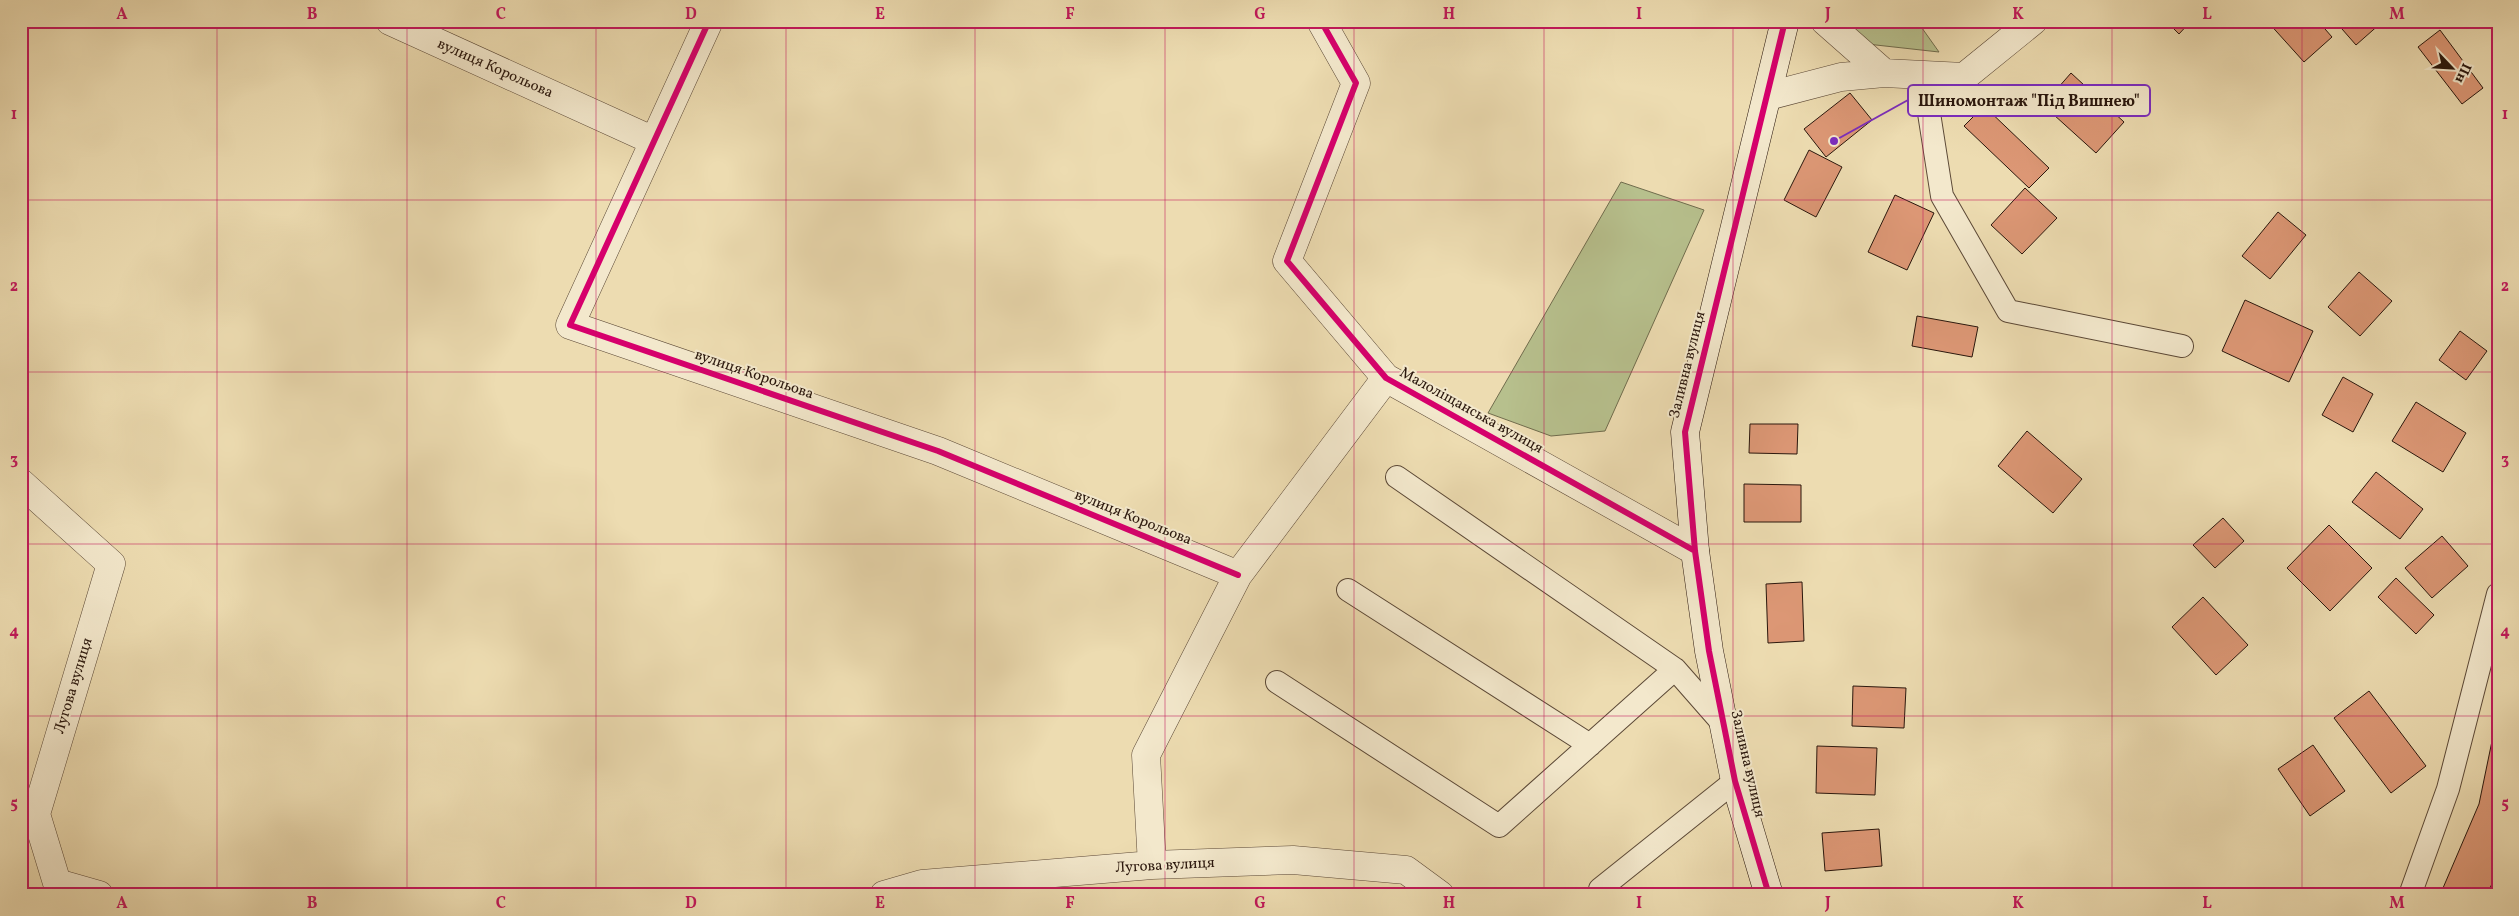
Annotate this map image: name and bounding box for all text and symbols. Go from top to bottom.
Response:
text: A [116,4,128,26]
text: B [307,4,318,26]
text: C [496,4,506,26]
text: D [685,4,697,26]
text: E [875,4,885,26]
text: F [1065,4,1075,26]
text: G [1254,4,1266,26]
text: H [1443,4,1455,26]
text: I [1636,4,1642,26]
text: J [1824,4,1831,26]
text: K [2012,4,2024,26]
text: L [2202,4,2212,26]
text: M [2389,4,2405,26]
street label: вулиця Корольова [434,34,556,104]
north arrow [2426,42,2476,92]
text: Пн [2450,60,2475,86]
callout: Шиномонтаж "Під Вишнею" [1908,85,2150,116]
text: Шиномонтаж "Під Вишнею" [1918,91,2140,113]
text: 1 [11,104,17,126]
text: 1 [2502,104,2508,126]
text: 2 [10,276,18,298]
text: 2 [2501,276,2509,298]
street label: Заливна вулиця [1665,309,1711,421]
street label: вулиця Корольова [692,345,816,405]
street label: Малоліщанська вулиця [1395,363,1547,459]
text: 3 [10,449,18,471]
text: 3 [2501,449,2509,471]
street label: вулиця Корольова [1071,485,1195,551]
text: 4 [9,621,19,643]
text: 4 [2500,621,2510,643]
street label: Лугова вулиця [49,635,99,737]
street label: Заливна вулиця [1724,708,1770,820]
text: 5 [10,793,18,815]
text: 5 [2501,793,2509,815]
street label: Лугова вулиця [1115,853,1215,879]
text: A [116,893,128,915]
text: B [307,893,318,915]
text: C [496,893,506,915]
text: D [685,893,697,915]
text: E [875,893,885,915]
text: F [1065,893,1075,915]
text: G [1254,893,1266,915]
text: H [1443,893,1455,915]
text: I [1636,893,1642,915]
text: J [1824,893,1831,915]
text: K [2012,893,2024,915]
text: L [2202,893,2212,915]
text: M [2389,893,2405,915]

